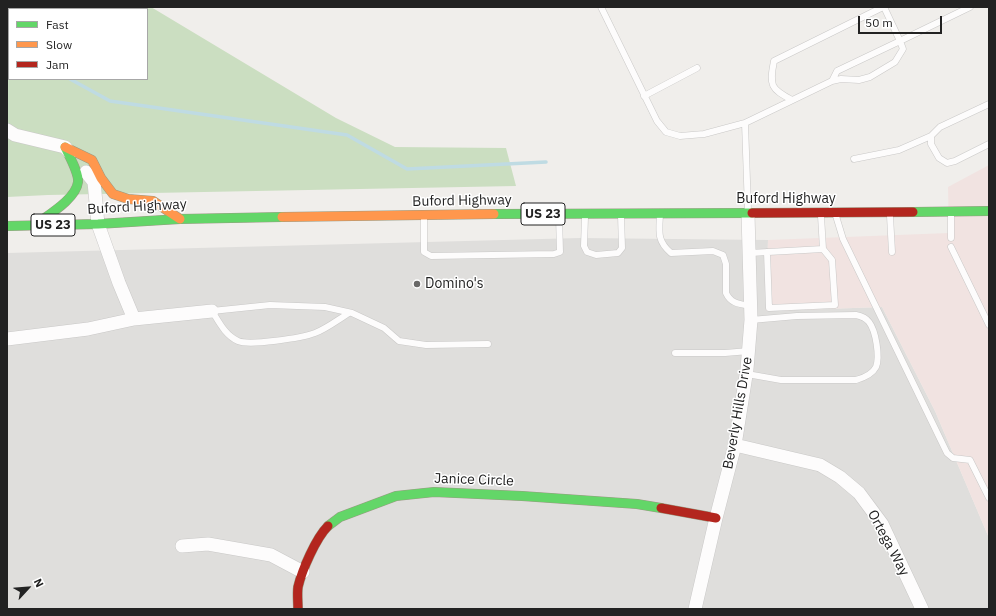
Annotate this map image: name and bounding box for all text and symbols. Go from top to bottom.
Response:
legend [8,8,148,80]
scale bar [860,8,944,34]
text: 50 m [865,15,893,30]
text: Fast [46,17,69,32]
text: Slow [46,37,72,52]
text: Jam [46,57,69,72]
street label: Buford Highway [736,191,836,207]
street label: Buford Highway [412,192,512,210]
street label: Buford Highway [87,196,187,218]
road number: US 23 [521,203,565,225]
road number: US 23 [31,214,75,236]
place label: Domino's [425,276,484,292]
marker: Domino's [412,279,422,289]
street label: Beverly Hills Drive [720,355,756,471]
street label: Janice Circle [434,470,514,490]
street label: Ortega Way [864,507,912,579]
north arrow [8,568,48,608]
text: N [31,576,47,589]

